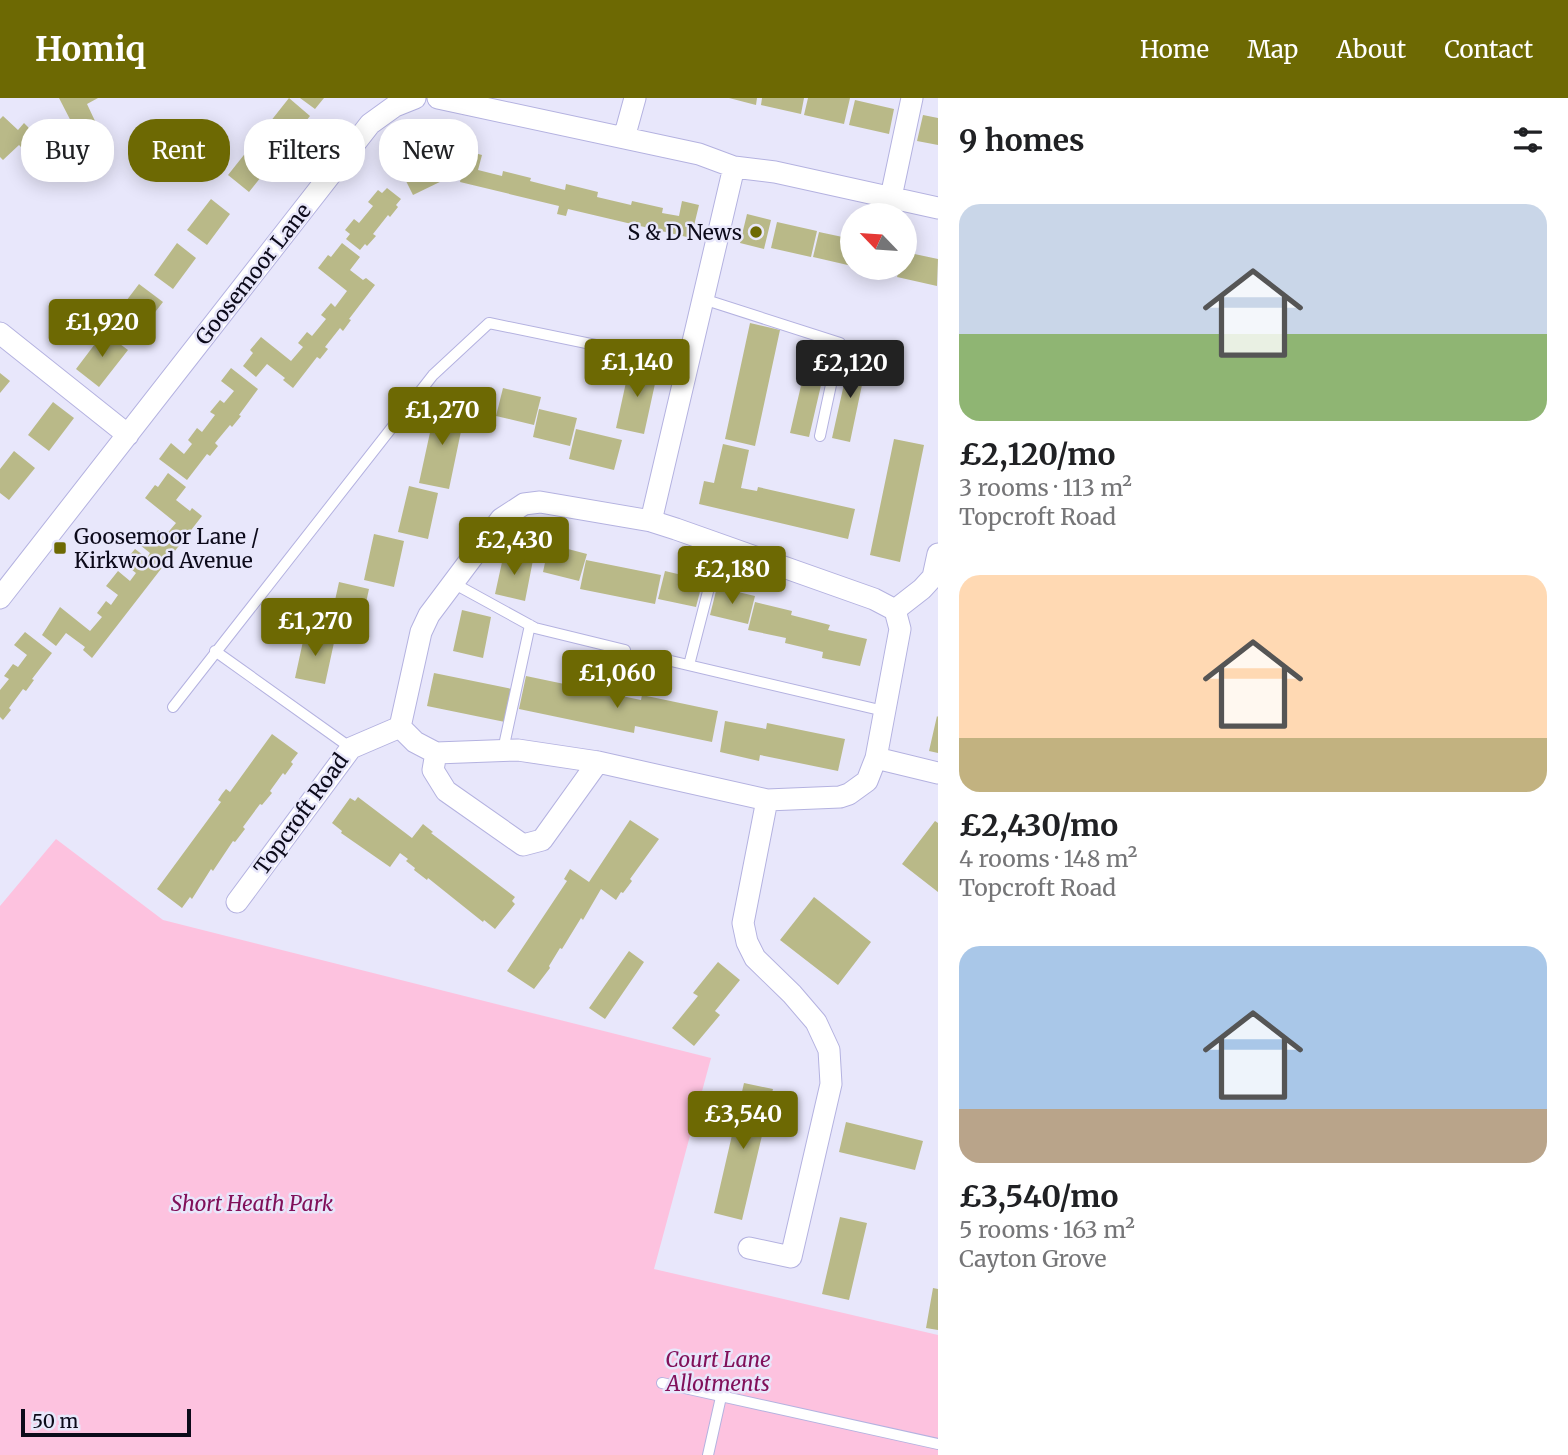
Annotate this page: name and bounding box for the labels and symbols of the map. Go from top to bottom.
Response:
street label: Goosemoor Lane [189,198,317,350]
north arrow [840,203,917,280]
place label: S & D News [627,219,742,246]
marker: S & D News [748,224,764,240]
pin: £1,920 [45,300,159,359]
pin: £1,140 [580,340,694,399]
pin: £2,120 [793,341,907,400]
pin: £1,270 [385,388,499,447]
pin: £2,430 [457,518,571,577]
place label: Goosemoor Lane / Kirkwood Avenue [74,523,259,574]
marker: Goosemoor Lane / Kirkwood Avenue [52,540,68,556]
pin: £2,180 [675,546,789,606]
pin: £1,270 [258,598,372,658]
pin: £1,060 [560,650,674,710]
street label: Topcroft Road [248,748,354,880]
pin: £3,540 [686,1091,800,1151]
park label: Short Heath Park [171,1190,334,1217]
park label: Court Lane Allotments [664,1346,771,1397]
scale bar [21,1406,191,1438]

